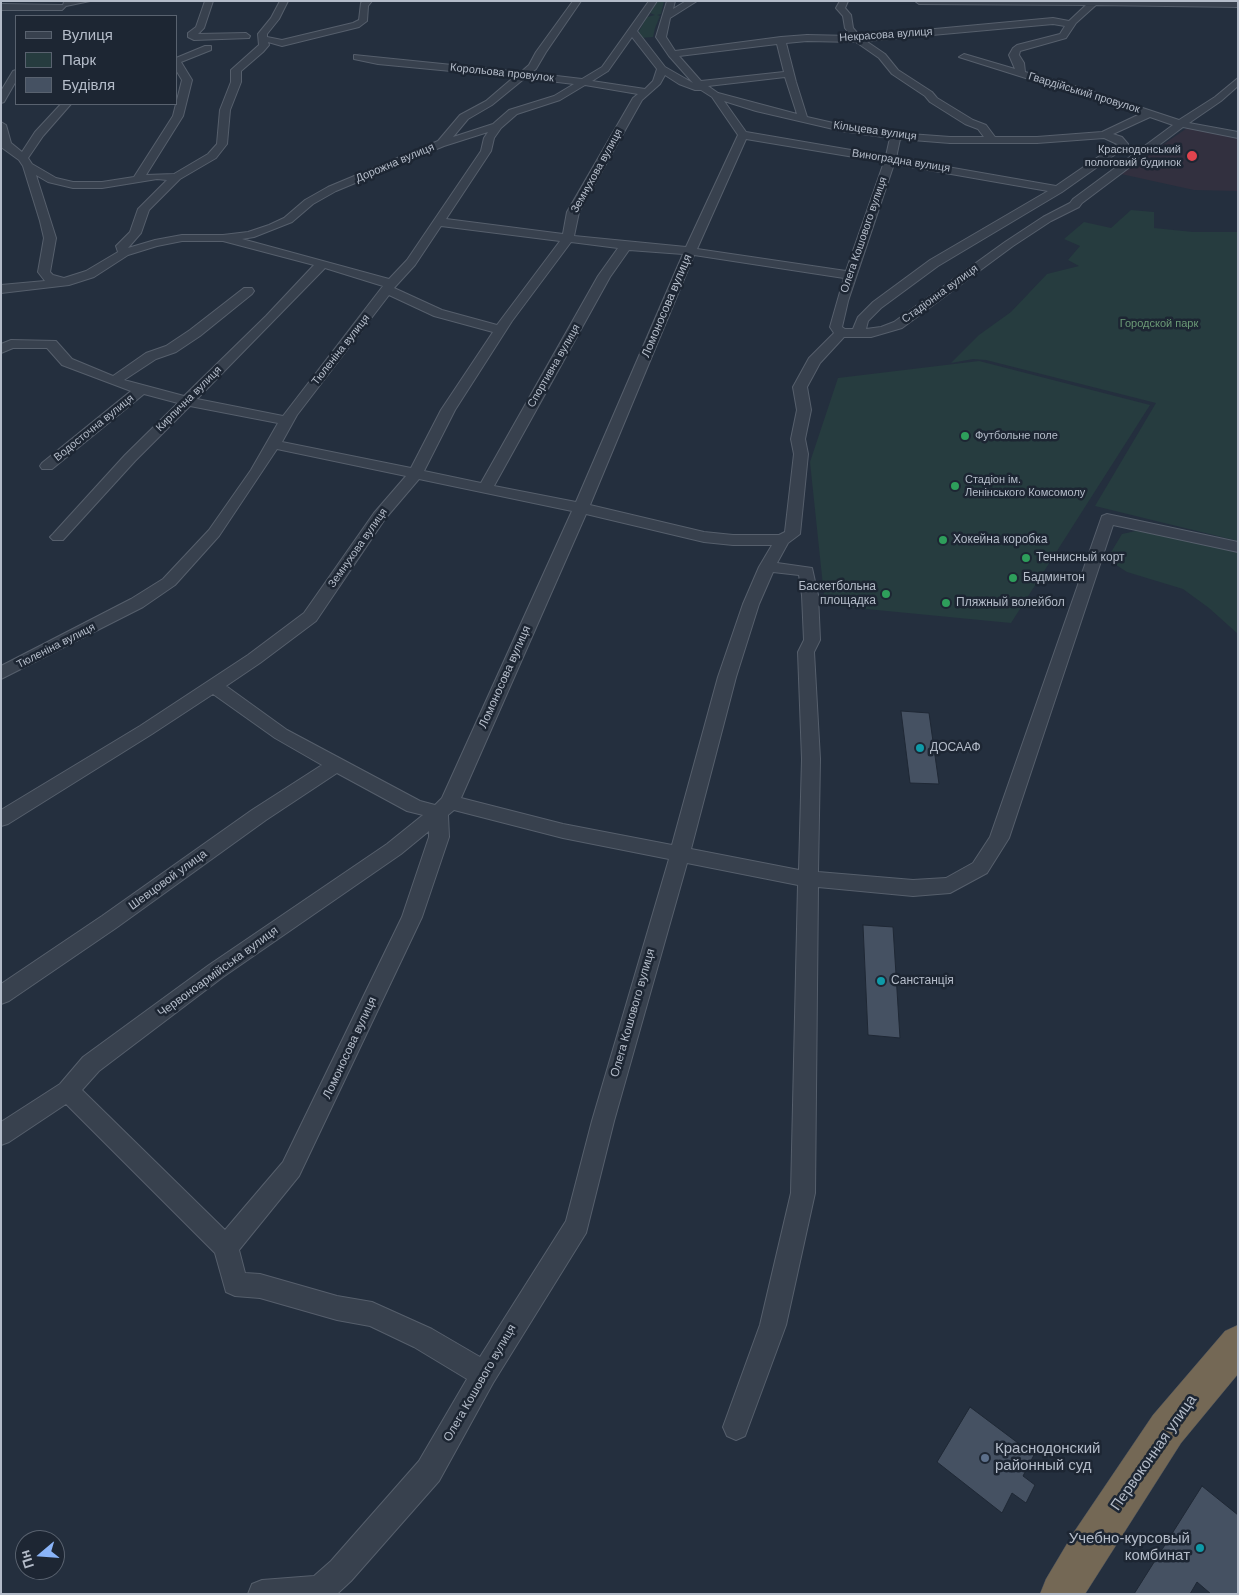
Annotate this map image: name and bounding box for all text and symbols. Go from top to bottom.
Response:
legend [15,15,178,105]
street label: Некрасова вулиця [839,25,933,45]
text: Вулиця [62,26,113,43]
text: Парк [62,51,96,68]
street label: Корольова провулок [449,61,555,85]
street label: Гвардійський провулок [1027,70,1141,116]
text: Будівля [62,76,115,93]
street label: Кільцева вулиця [833,119,917,143]
street label: Земнухова вулиця [568,127,626,215]
street label: Дорожна вулиця [354,140,436,186]
place label: Краснодонський пологовий будинок [1085,143,1181,169]
street label: Виноградна вулиця [851,147,951,175]
marker: Краснодонський пологовий будинок [1185,149,1199,163]
street label: Олега Кошового вулиця [838,175,890,295]
street label: Ломоносова вулиця [639,252,695,360]
street label: Стадіонна вулиця [899,262,981,326]
street label: Тюленіна вулиця [309,312,373,388]
park label: Городской парк [1120,317,1198,331]
street label: Спортивна вулиця [525,322,583,410]
street label: Кирпична вулиця [153,363,225,435]
street label: Водосточна вулиця [51,392,137,464]
place label: Футбольне поле [975,429,1058,443]
marker: Футбольне поле [959,430,971,442]
place label: Стадіон ім. Ленінського Комсомолу [965,473,1085,499]
marker: Стадіон ім. Ленінського Комсомолу [949,480,961,492]
street label: Земнухова вулиця [326,506,390,590]
place label: Хокейна коробка [953,533,1047,547]
marker: Хокейна коробка [937,534,949,546]
place label: Теннисный корт [1036,551,1125,565]
marker: Теннисный корт [1020,552,1032,564]
place label: Бадминтон [1023,571,1085,585]
marker: Бадминтон [1007,572,1019,584]
place label: Баскетбольна площадка [798,580,876,608]
marker: Баскетбольна площадка [880,588,892,600]
place label: Пляжный волейбол [956,596,1065,610]
marker: Пляжный волейбол [940,597,952,609]
street label: Тюленіна вулиця [15,621,97,671]
street label: Ломоносова вулиця [476,623,534,731]
place label: ДОСААФ [930,741,981,755]
marker: ДОСААФ [914,742,926,754]
street label: Шевцовой улица [126,847,210,913]
street label: Червоноармійська вулиця [155,923,281,1021]
street label: Олега Кошового вулиця [608,947,658,1079]
place label: Санстанція [891,974,954,988]
marker: Санстанція [875,975,887,987]
street label: Ломоносова вулиця [320,995,380,1101]
street label: Олега Кошового вулиця [441,1322,519,1444]
street label: Первоконная улица [1107,1392,1201,1514]
place label: Краснодонский районный суд [995,1440,1100,1475]
marker: Краснодонский районный суд [979,1452,991,1464]
north arrow [15,1530,65,1580]
place label: Учебно-курсовый комбинат [1069,1530,1190,1565]
marker: Учебно-курсовый комбинат [1194,1542,1206,1554]
text: Пн [16,1548,37,1571]

